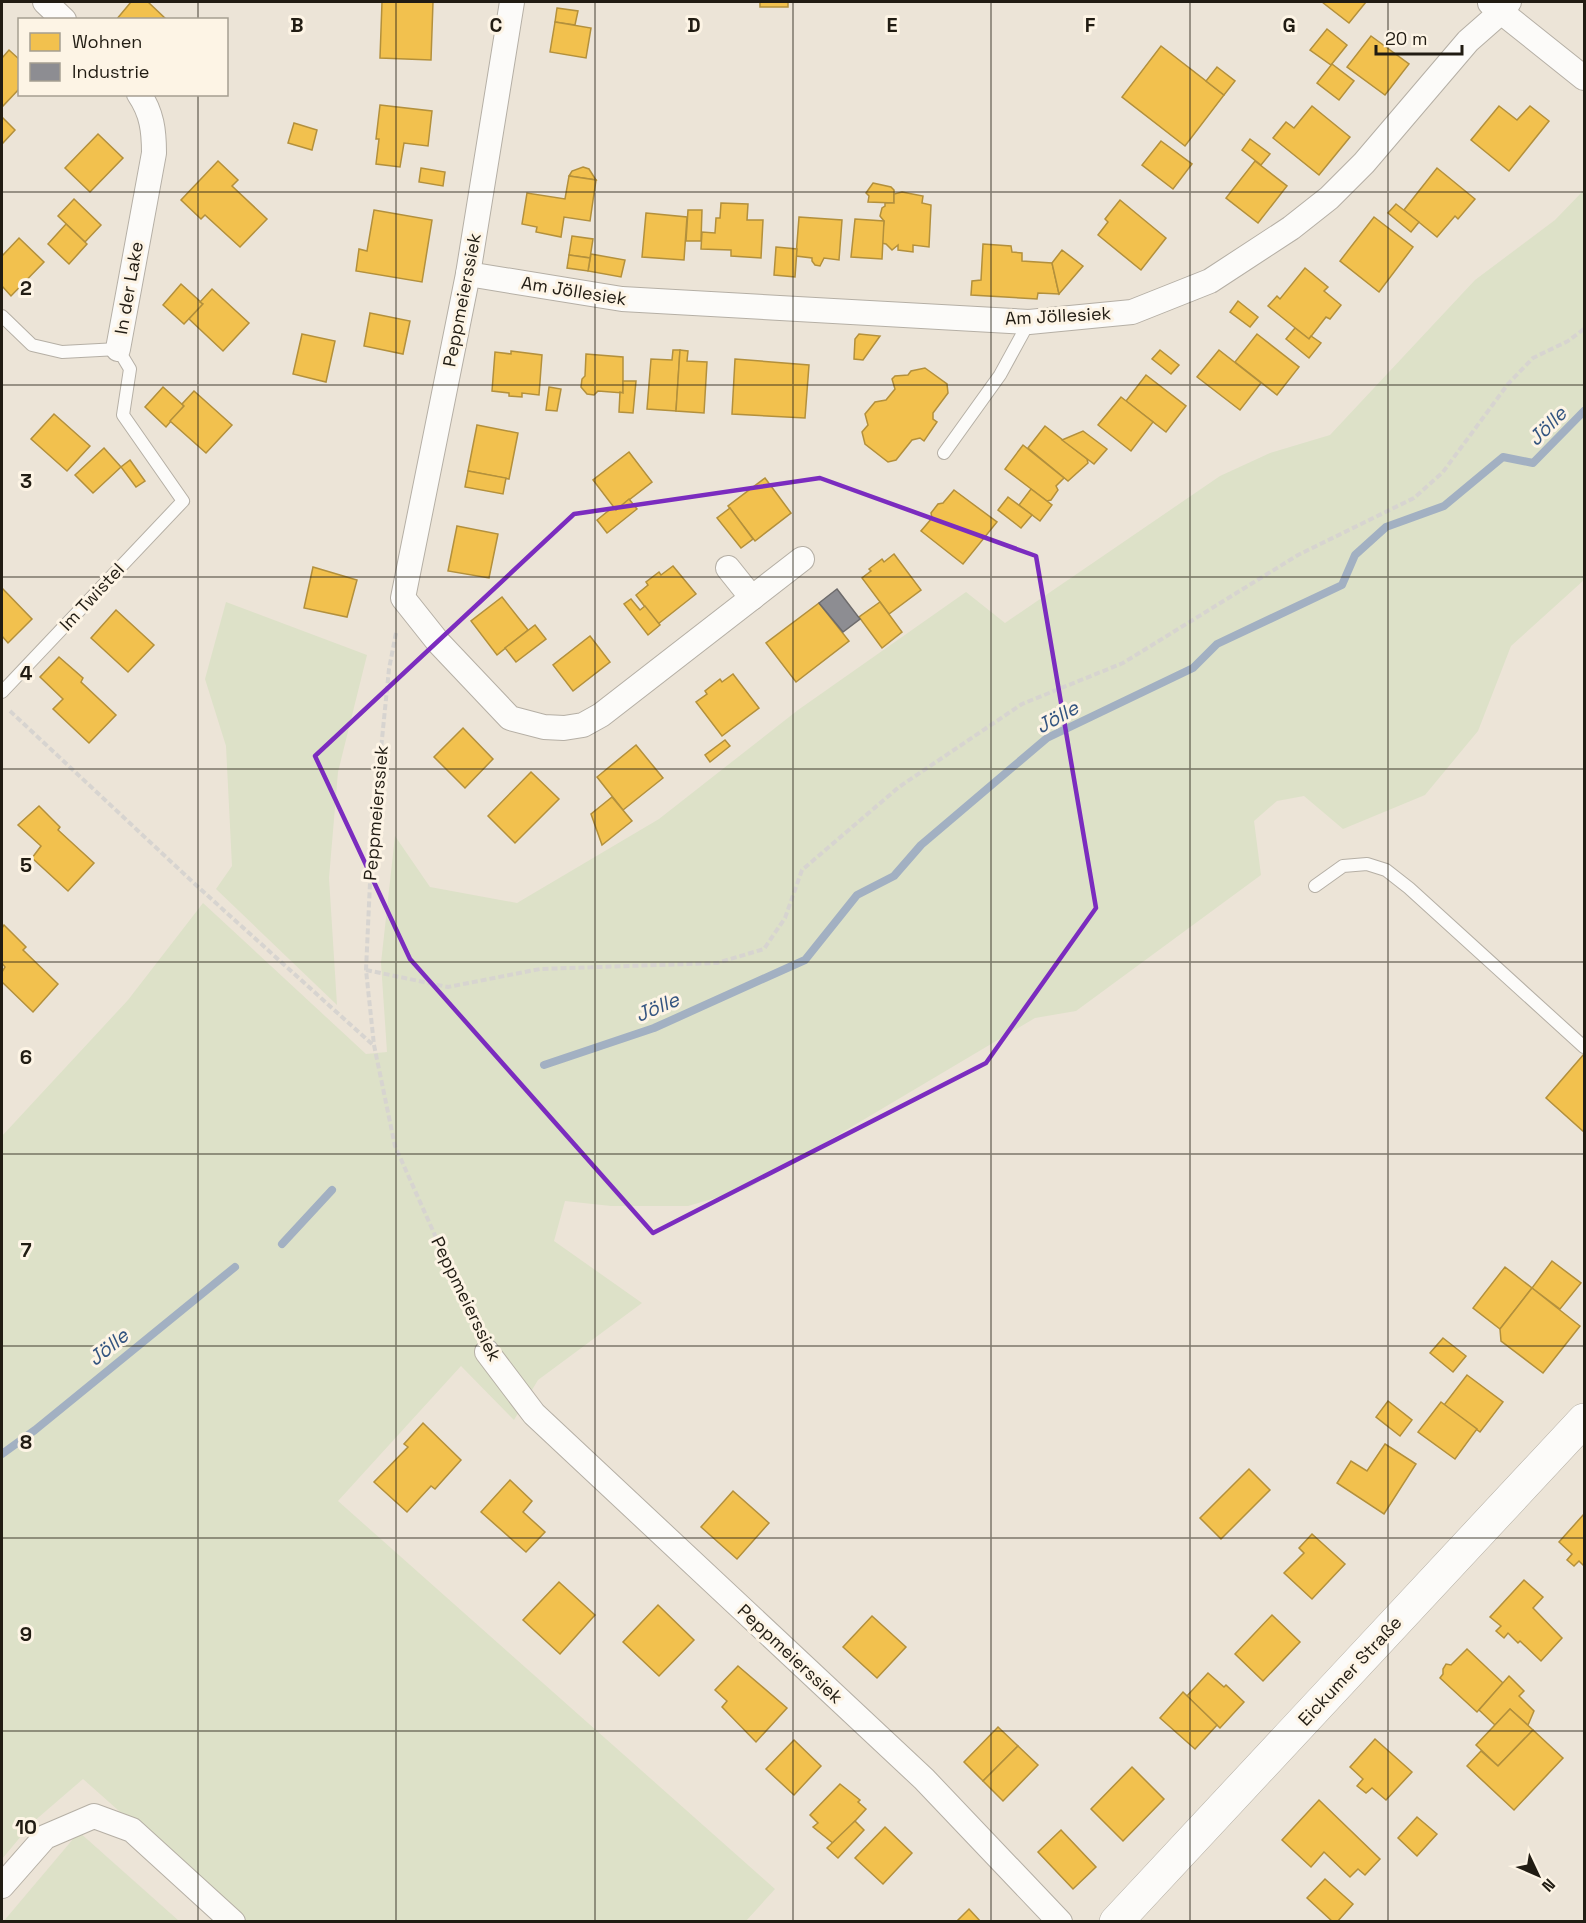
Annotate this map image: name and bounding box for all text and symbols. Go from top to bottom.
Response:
text: B [290,12,304,38]
text: C [490,12,503,38]
text: D [687,12,701,38]
text: E [886,12,898,38]
text: F [1085,12,1096,38]
text: G [1282,12,1296,38]
legend [18,18,228,96]
scale bar [1376,18,1462,56]
text: 20 m [1385,27,1428,50]
text: Wohnen [72,30,142,53]
text: Industrie [72,60,149,83]
street label: Peppmeierssiek [437,231,486,369]
street label: In der Lake [109,240,148,336]
street label: Am Jöllesiek [520,271,629,310]
text: 2 [20,275,32,301]
street label: Am Jöllesiek [1004,301,1112,330]
water label: Jölle [1522,400,1573,451]
text: 3 [20,468,32,494]
street label: Im Twistel [54,558,129,635]
text: 4 [20,660,33,686]
water label: Jölle [1031,694,1084,739]
street label: Peppmeierssiek [358,744,393,882]
text: 5 [20,852,32,878]
water label: Jölle [631,986,684,1028]
text: 6 [20,1044,32,1070]
street label: Peppmeierssiek [426,1233,507,1365]
text: 7 [20,1237,32,1263]
water label: Jölle [82,1322,135,1371]
text: 8 [20,1429,32,1455]
street label: Peppmeierssiek [733,1599,848,1709]
street label: Eickumer Straße [1293,1611,1406,1730]
text: 9 [20,1621,32,1647]
text: 10 [15,1814,37,1840]
north arrow [1508,1845,1568,1905]
text: N [1537,1874,1560,1896]

